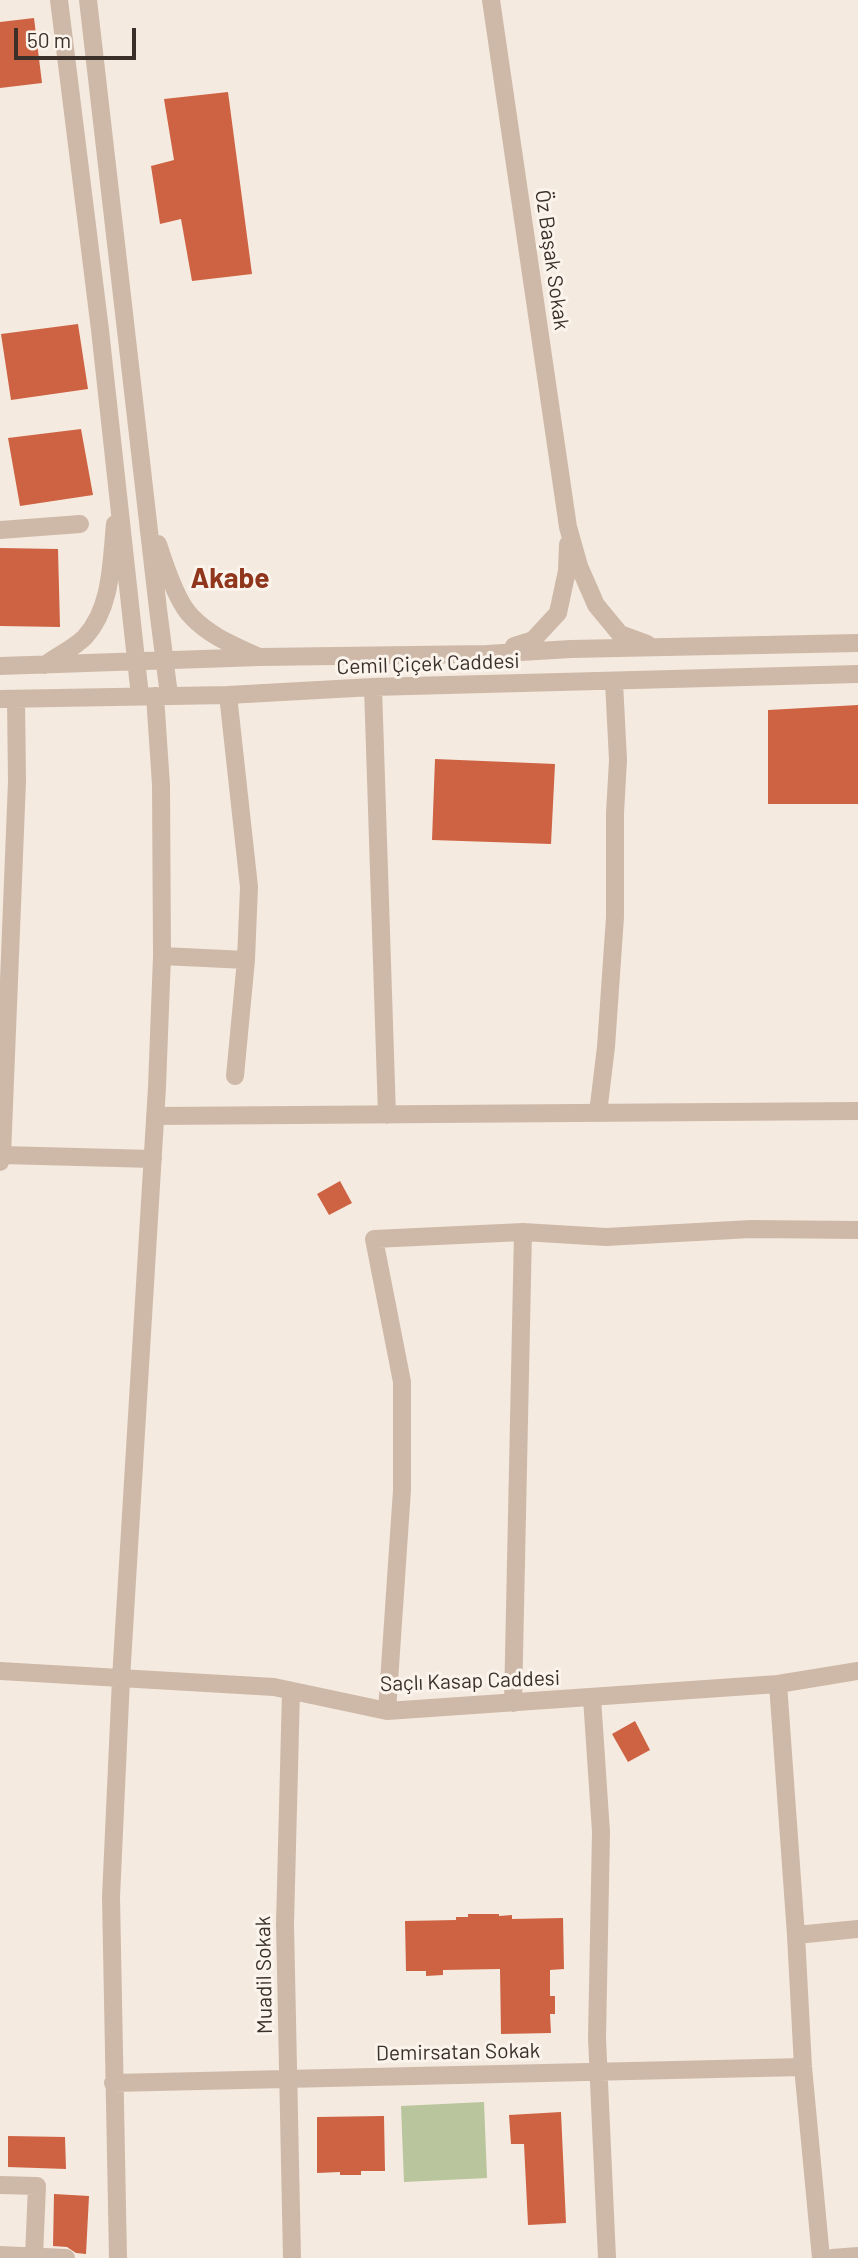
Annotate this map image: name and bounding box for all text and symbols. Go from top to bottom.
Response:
scale bar [18,14,140,58]
text: 50 m [27,27,71,52]
street label: Öz Başak Sokak [530,188,574,332]
district label: Akabe [191,562,269,596]
street label: Cemil Çiçek Caddesi [336,648,520,680]
street label: Saçlı Kasap Caddesi [379,1665,561,1697]
street label: Muadil Sokak [250,1916,278,2034]
street label: Demirsatan Sokak [376,2038,540,2066]

